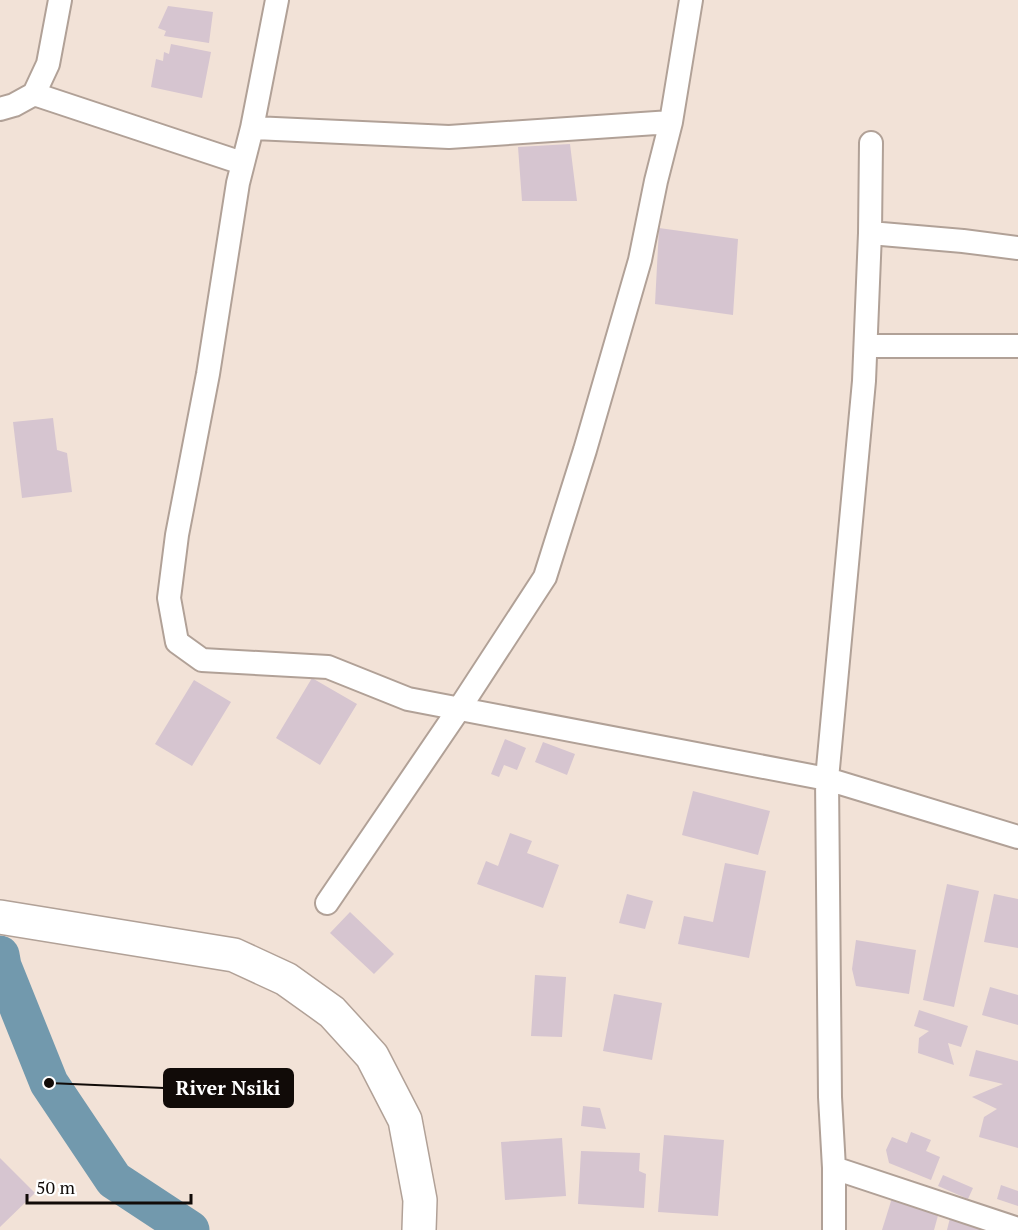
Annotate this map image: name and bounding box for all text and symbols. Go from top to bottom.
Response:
callout: River Nsiki [164,1069,293,1107]
text: River Nsiki [176,1074,281,1101]
scale bar [27,1167,190,1205]
text: 50 m [36,1175,76,1199]

